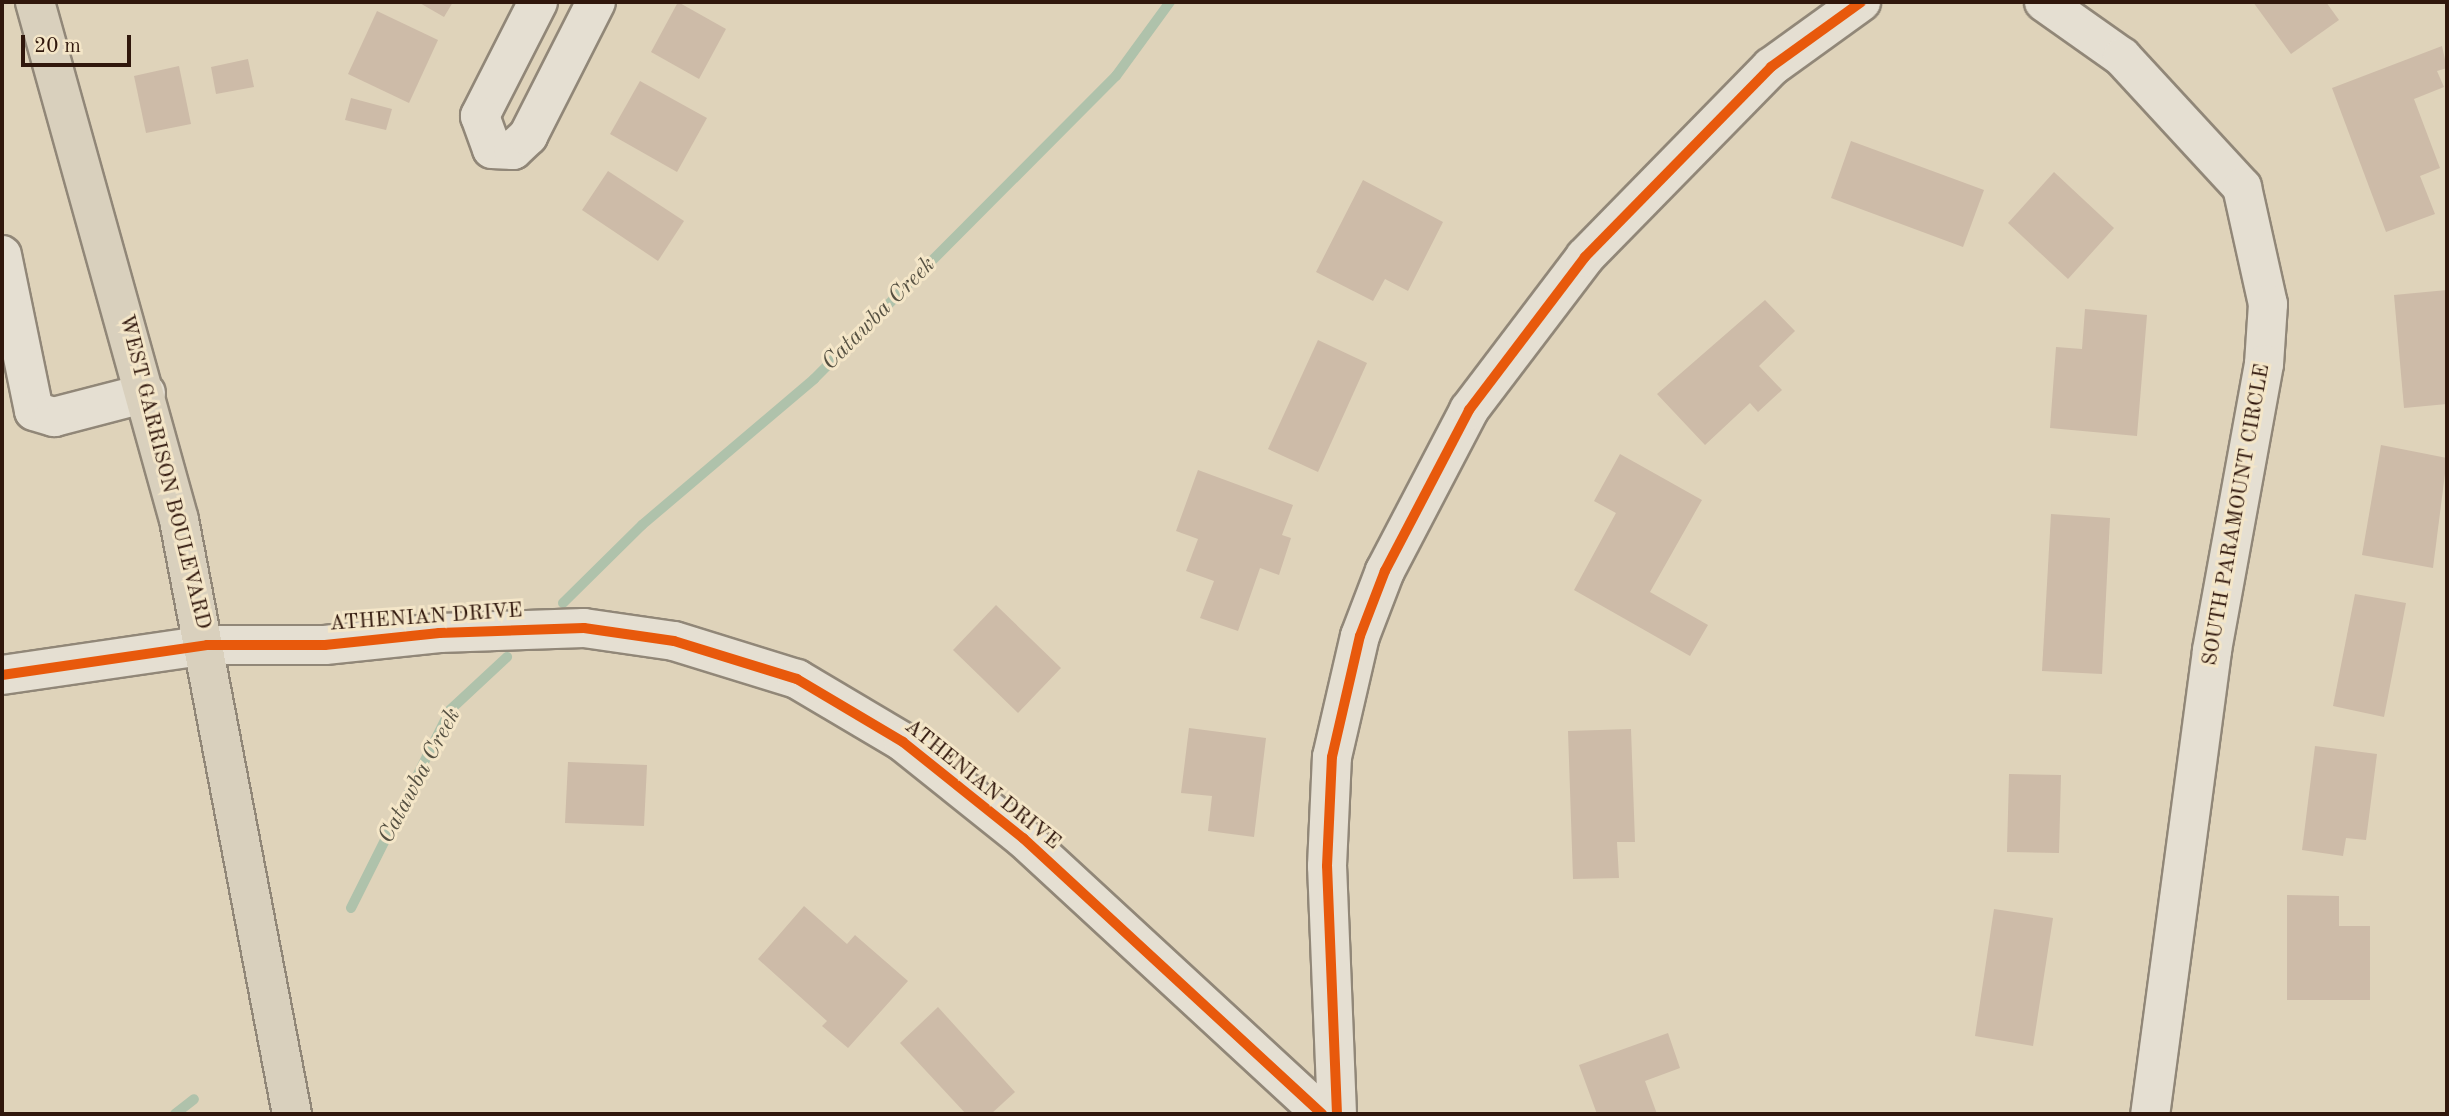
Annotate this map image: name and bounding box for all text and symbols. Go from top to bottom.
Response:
scale bar [24,21,135,65]
text: 20 m [34,36,81,57]
water label: Catawba Creek [817,252,941,376]
street label: WEST GARRISON BOULEVARD [113,312,215,632]
street label: SOUTH PARAMOUNT CIRCLE [2198,362,2276,668]
street label: ATHENIAN DRIVE [329,599,523,637]
water label: Catawba Creek [373,704,467,848]
street label: ATHENIAN DRIVE [899,714,1065,856]

